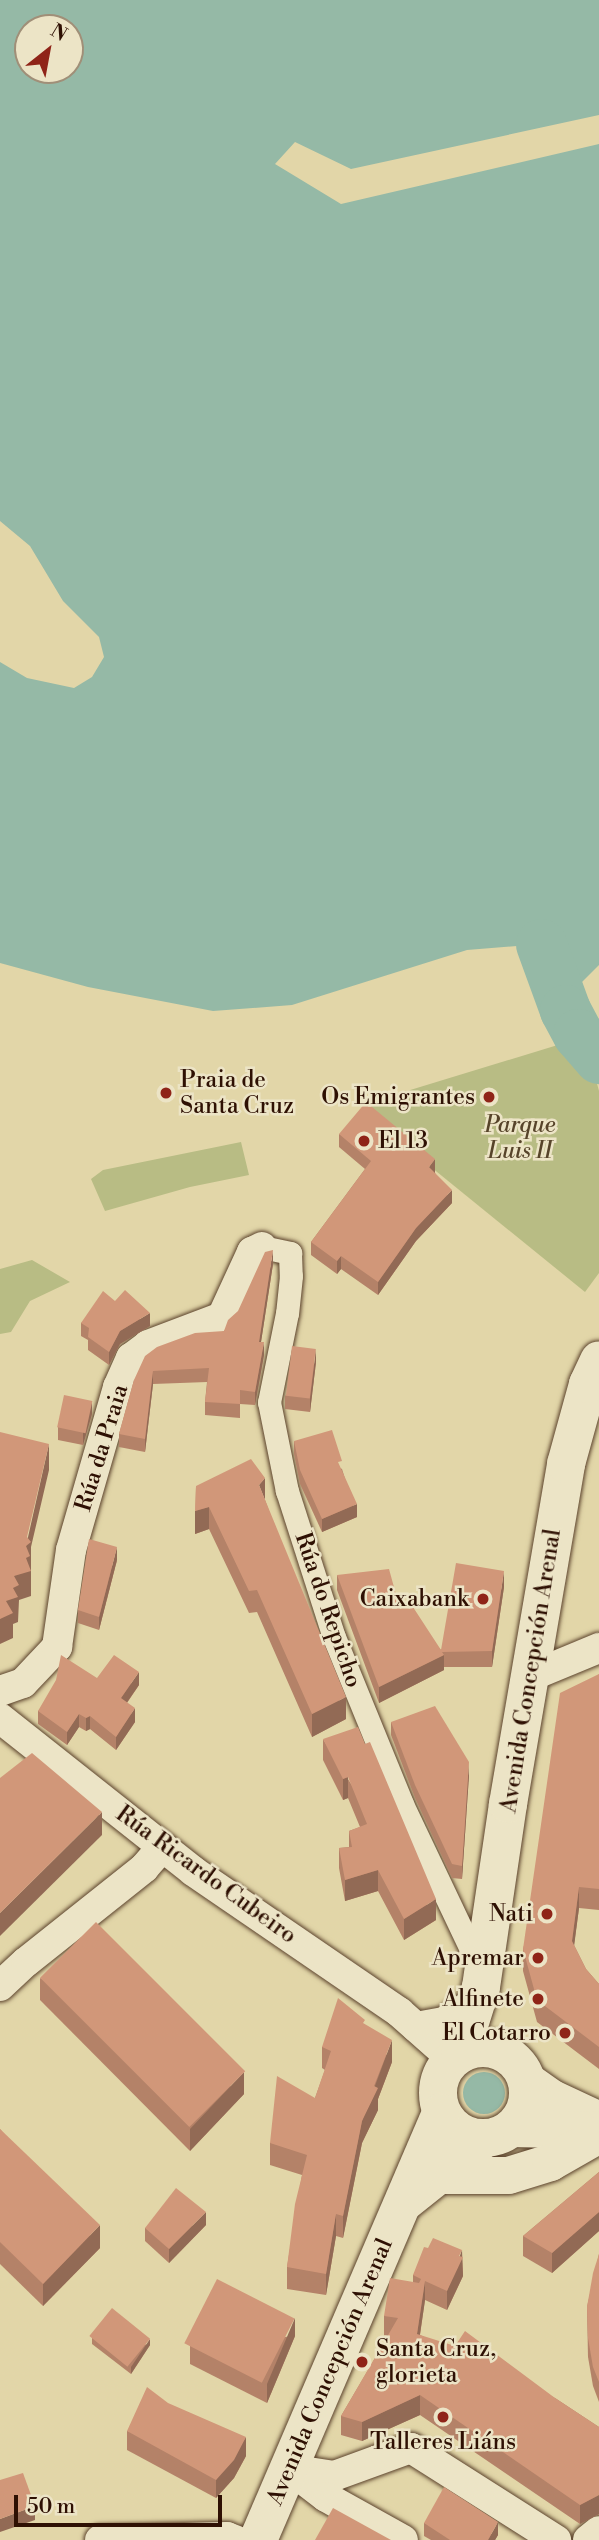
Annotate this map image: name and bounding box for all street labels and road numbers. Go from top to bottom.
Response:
street label: Rúa da Praia [70,1381,134,1515]
street label: Avenida Concepción Arenal [495,1527,567,1815]
street label: Rúa do Repicho [289,1529,367,1691]
street label: Rúa Ricardo Cubeiro [110,1800,302,1950]
street label: Avenida Concepción Arenal [261,2235,399,2509]

